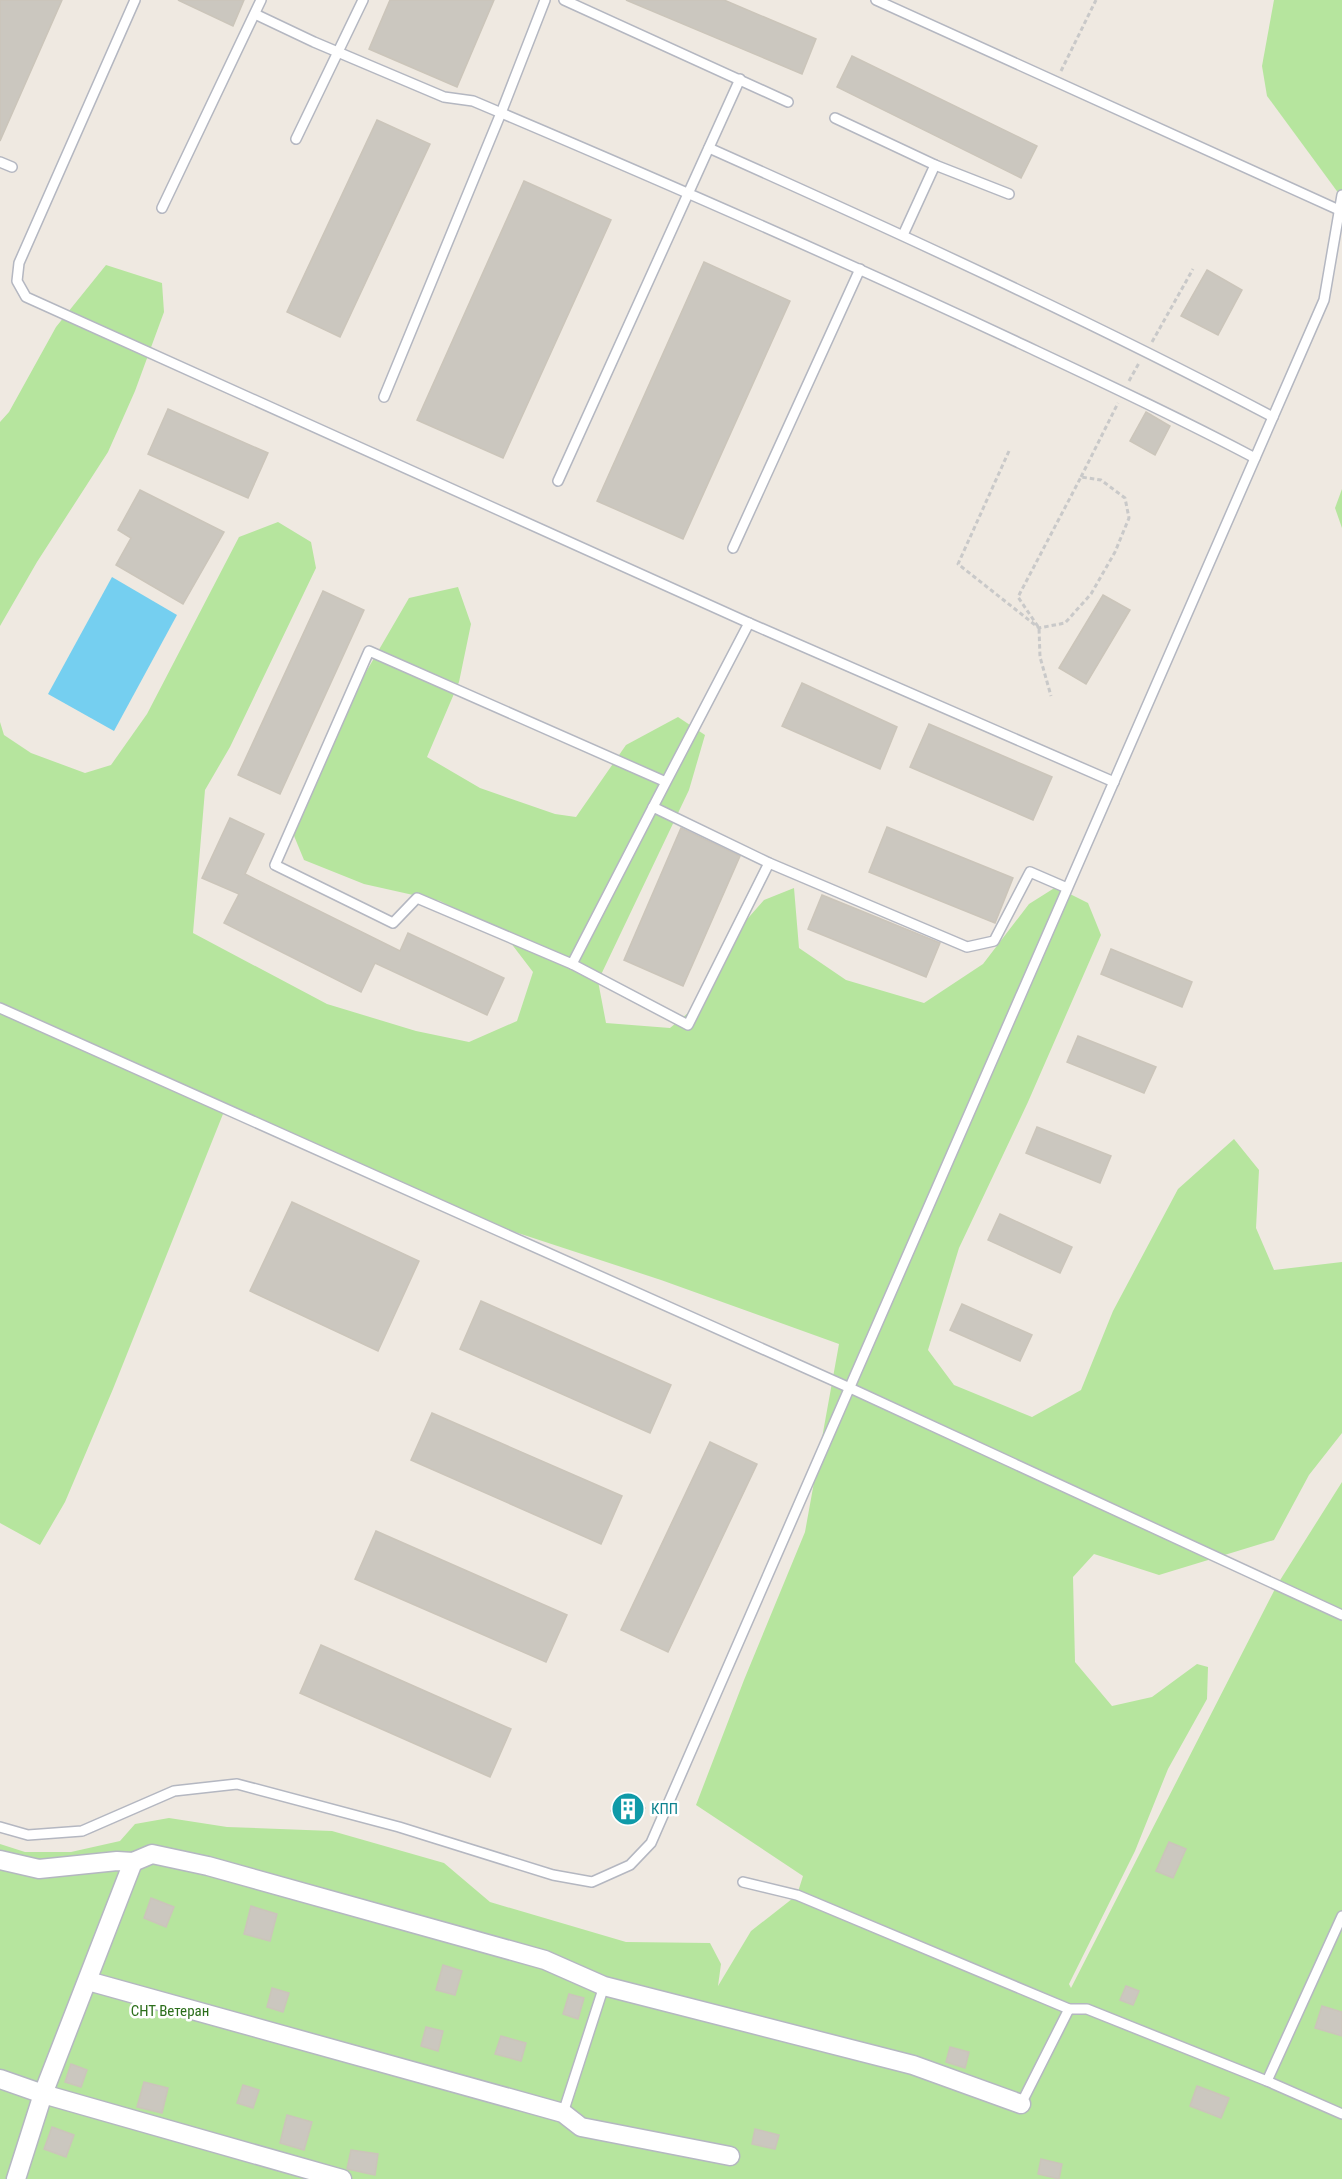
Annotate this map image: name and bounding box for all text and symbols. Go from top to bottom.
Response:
building icon: КПП [610,1791,646,1827]
place label: КПП [651,1800,678,1818]
park label: СНТ Ветеран [131,2002,209,2020]

